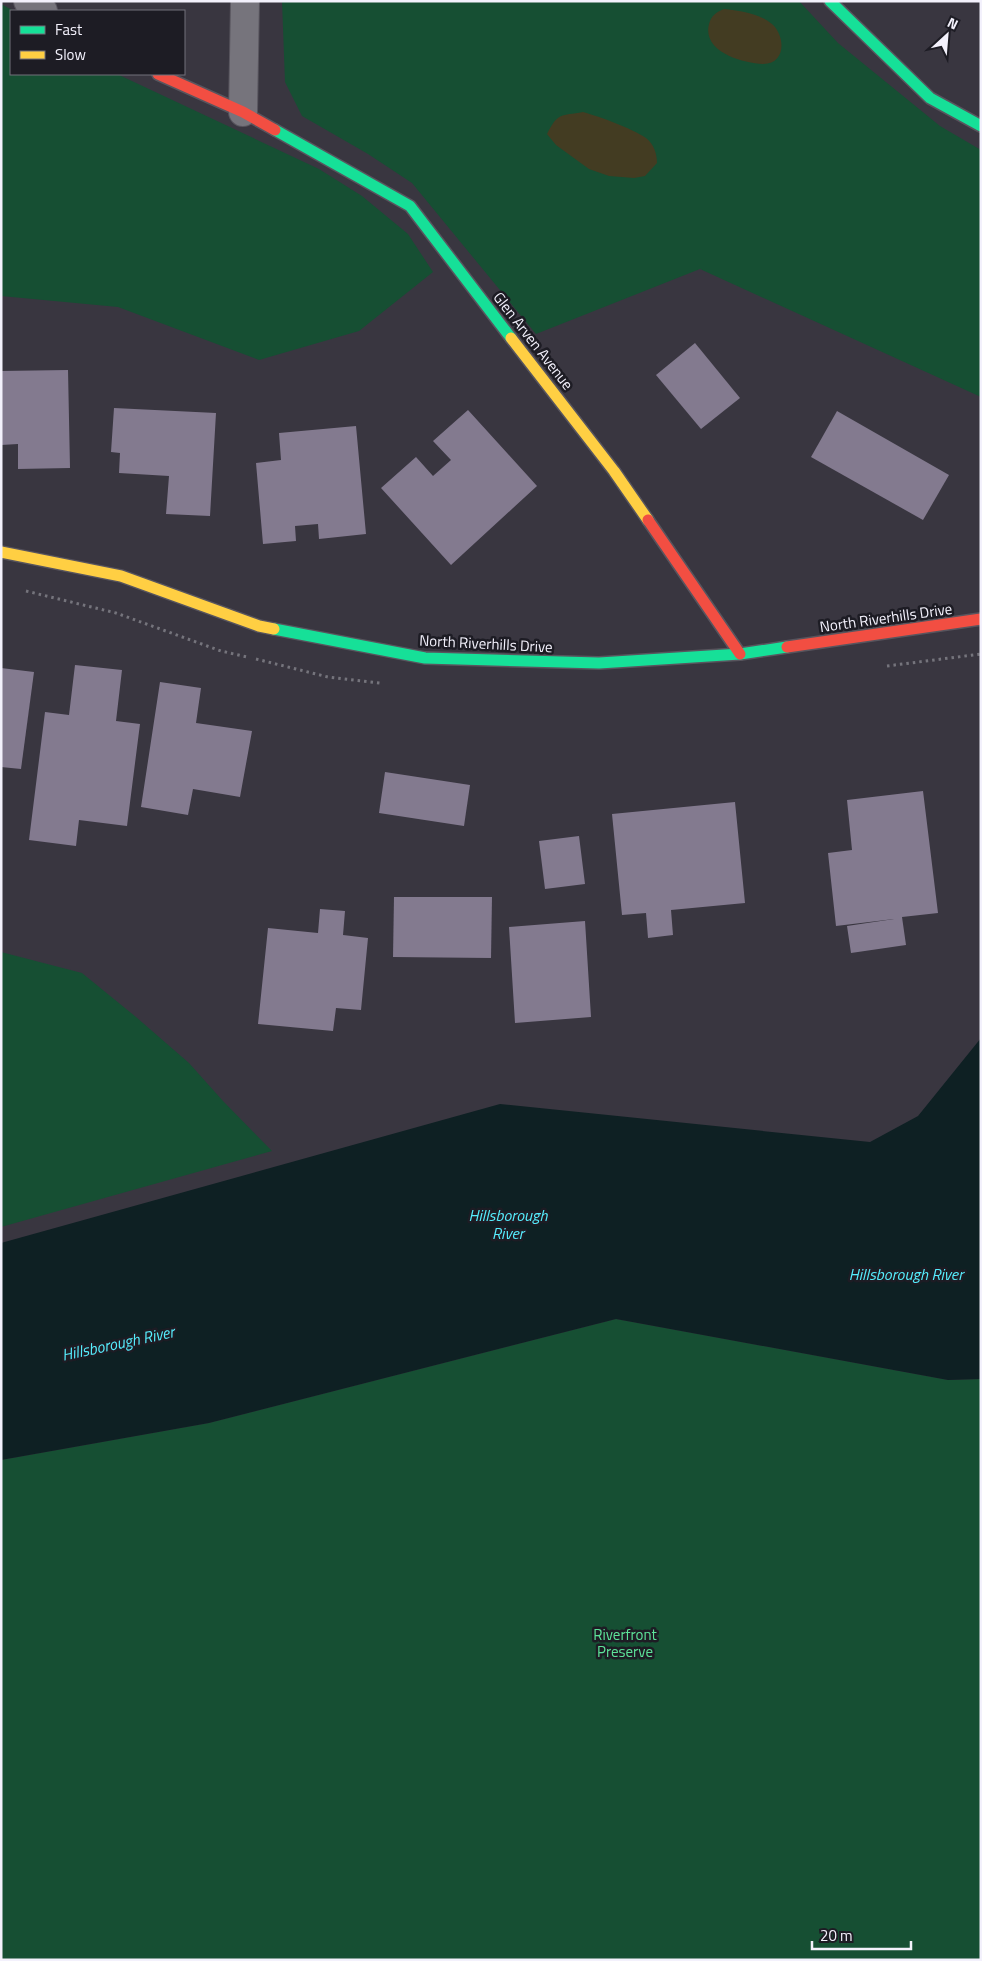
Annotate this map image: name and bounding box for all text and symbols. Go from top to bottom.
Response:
legend [10,10,185,75]
north arrow [922,10,972,60]
text: N [944,11,962,34]
text: Fast [55,18,83,41]
text: Slow [55,43,86,66]
street label: Glen Arven Avenue [488,287,579,395]
street label: North Riverhills Drive [818,597,954,638]
street label: North Riverhills Drive [419,629,553,658]
water label: Hillsborough River [468,1203,549,1245]
water label: Hillsborough River [849,1262,965,1286]
water label: Hillsborough River [60,1319,178,1367]
park label: Riverfront Preserve [593,1623,658,1663]
scale bar [812,1918,911,1950]
text: 20 m [820,1924,853,1947]

